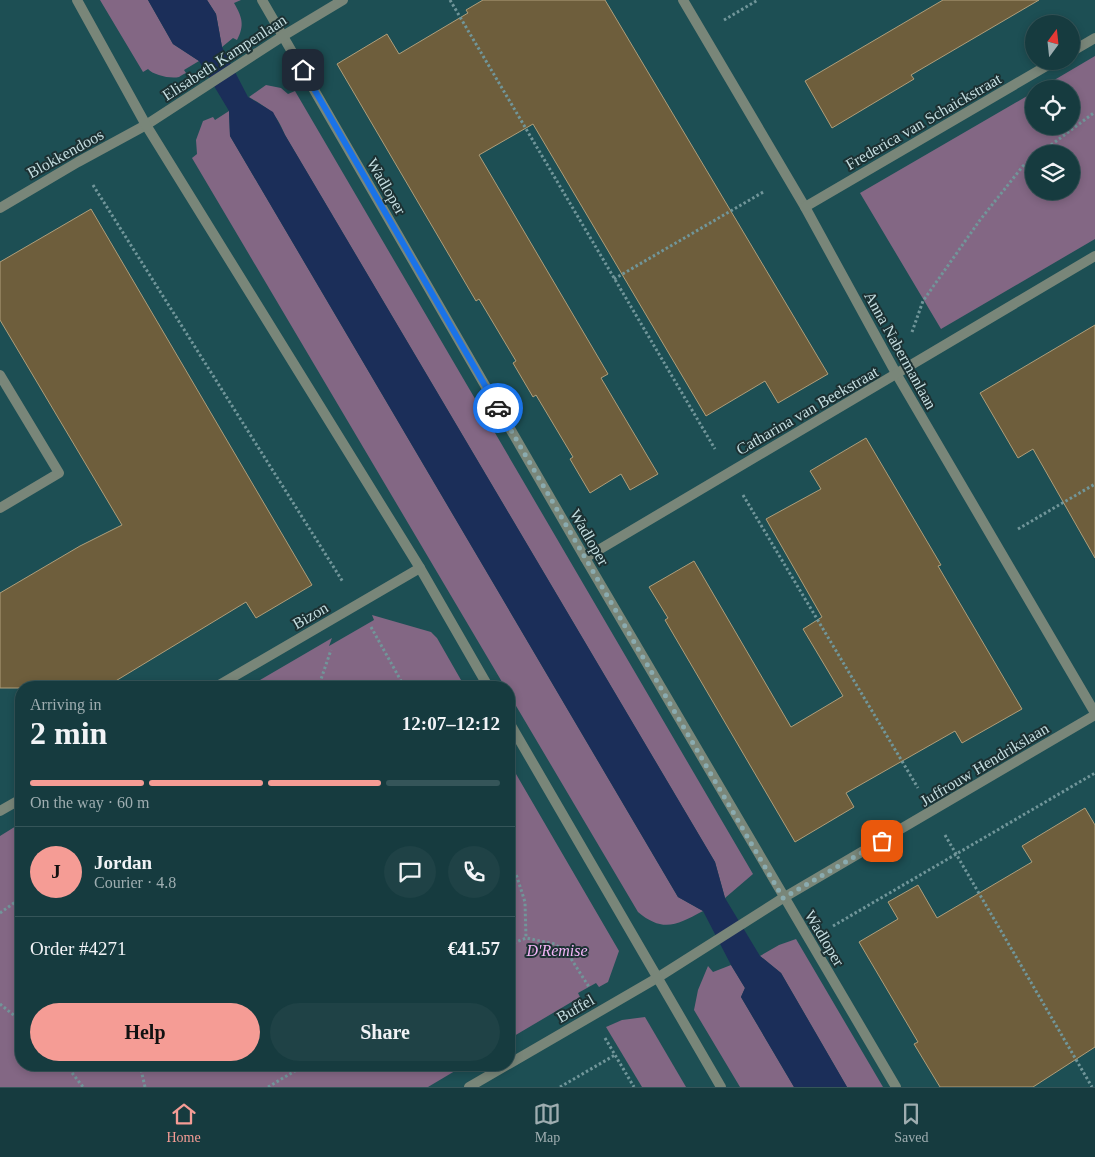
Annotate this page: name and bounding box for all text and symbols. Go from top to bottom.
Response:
street label: Elisabeth Kampenlaan [159,11,290,105]
north arrow [1025,15,1080,70]
map controls [1025,15,1080,200]
pin [282,49,324,91]
icon: home [289,56,317,84]
street label: Frederica van Schaickstraat [842,70,1005,173]
button: locate [1025,80,1080,135]
street label: Blokkendoos [24,126,106,181]
button: layers [1025,145,1080,200]
street label: Wadloper [363,155,410,218]
street label: Anna Nabermanlaan [861,288,940,412]
street label: Catharina van Beekstraat [733,363,882,458]
courier [473,383,523,433]
icon: car [484,394,512,422]
street label: Wadloper [566,506,613,569]
street label: Bizon [289,599,331,632]
text: Arriving in [30,696,102,713]
text: 12:07–12:12 [402,713,500,734]
text: 2 min [30,715,107,751]
street label: Juffrouw Hendrikslaan [917,719,1052,810]
text: On the way · 60 m [30,794,150,811]
pin [861,820,903,862]
icon: bag [868,827,896,855]
button: chat [384,846,436,898]
button: phone [448,846,500,898]
text: Jordan [94,852,152,873]
text: J [51,861,61,882]
text: Courier · 4.8 [94,874,176,891]
street label: Wadloper [801,907,848,970]
text: Order #4271 [30,938,127,959]
text: €41.57 [448,938,500,959]
park label: D'Remise [525,942,588,959]
street label: Buffel [553,991,598,1026]
button: Help [30,1003,260,1061]
button: Share [270,1003,500,1061]
tab: Home [166,1100,201,1146]
tab: Map [533,1100,561,1146]
tab: Saved [894,1100,929,1146]

